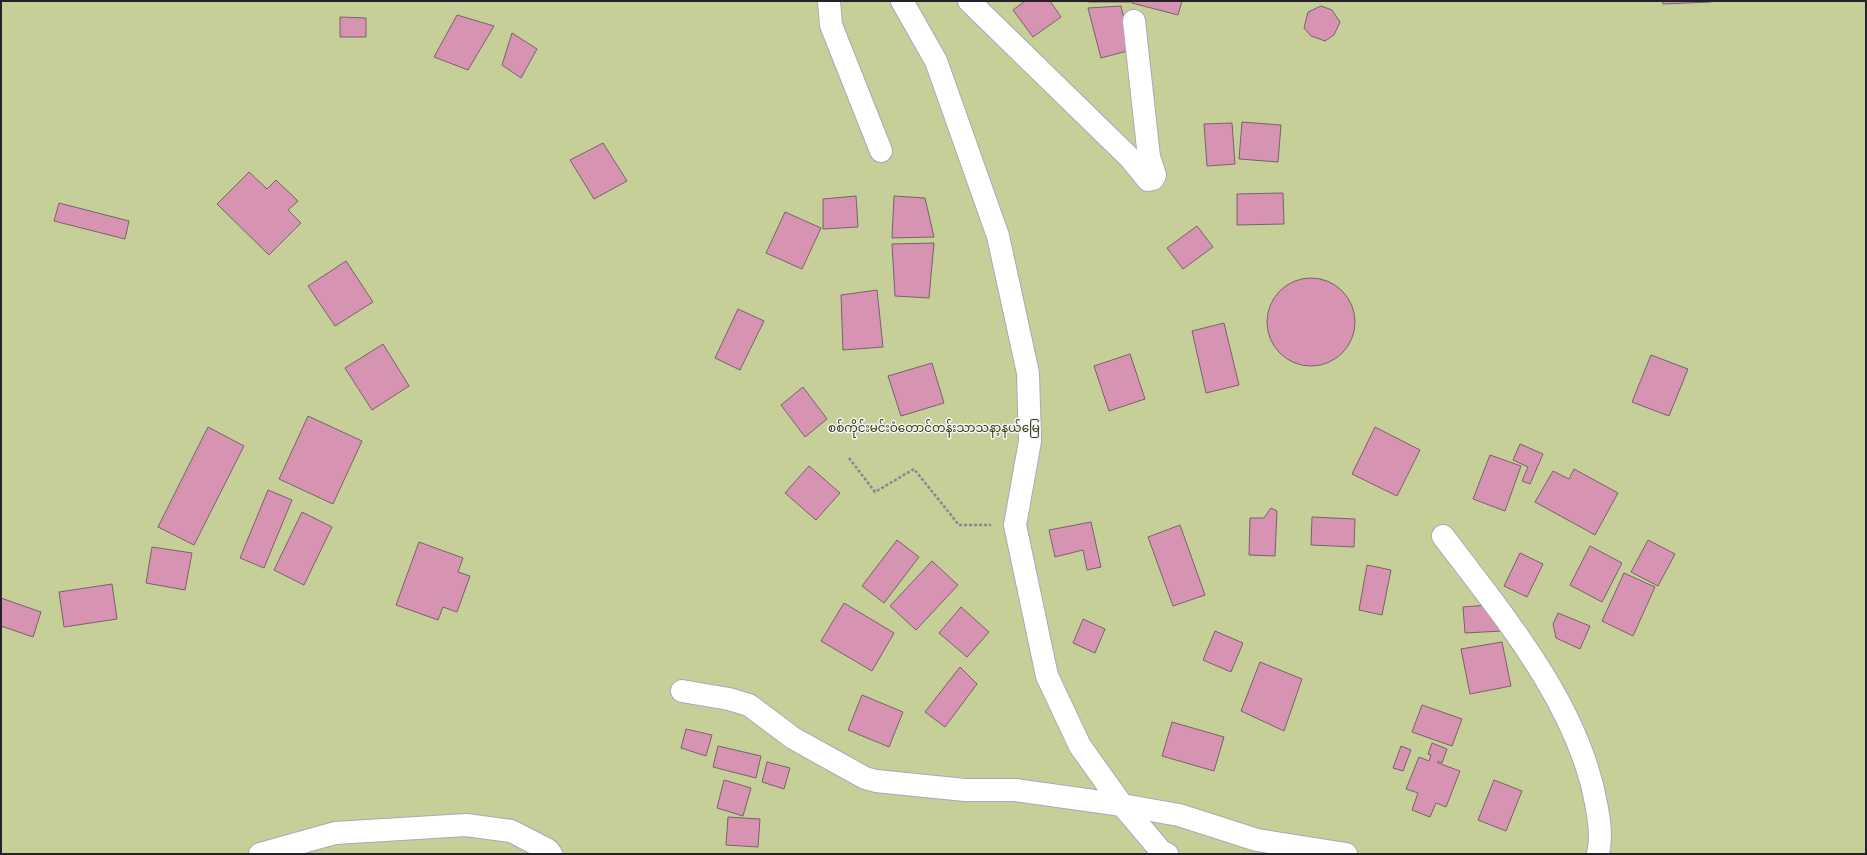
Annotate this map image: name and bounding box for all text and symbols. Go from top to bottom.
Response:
park label: စစ်ကိုင်းမင်းဝံတောင်တန်းသာသနာ့နယ်မြေ [828,419,1040,438]

